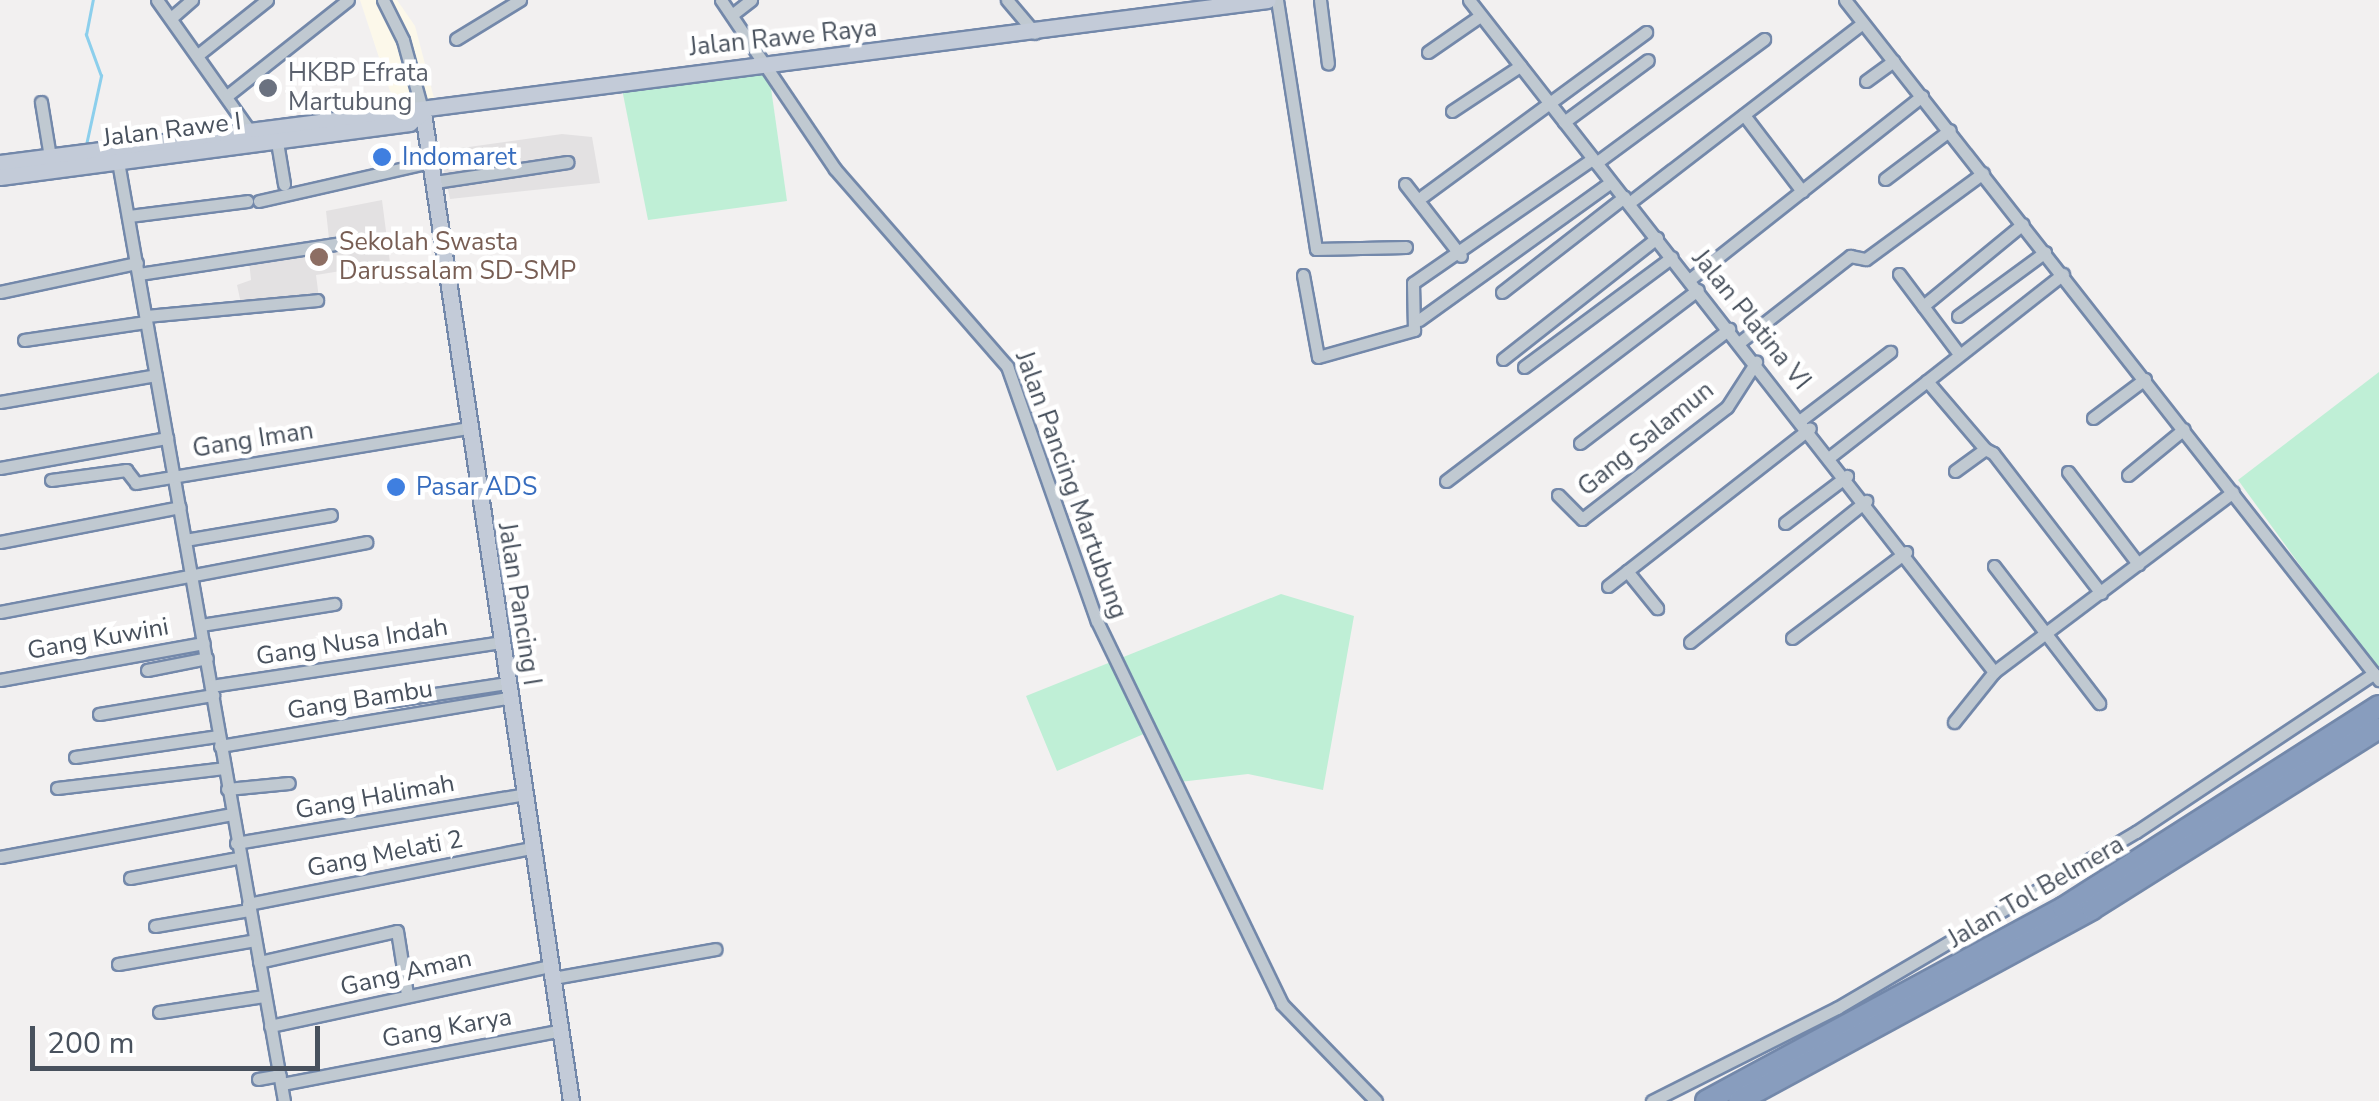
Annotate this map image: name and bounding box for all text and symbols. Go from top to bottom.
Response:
street label: Jalan Rawe Raya [688,13,878,63]
place label: HKBP Efrata Martubung [288,59,429,118]
marker: HKBP Efrata Martubung [257,77,279,99]
street label: Jalan Rawe I [101,107,243,153]
place label: Indomaret [402,142,517,172]
marker: Indomaret [371,146,393,168]
place label: Sekolah Swasta Darussalam SD-SMP [339,228,576,287]
street label: Jalan Platina VI [1685,244,1817,396]
marker: Sekolah Swasta Darussalam SD-SMP [308,246,330,268]
street label: Jalan Pancing Martubung [1009,347,1133,623]
street label: Gang Salamun [1572,375,1720,503]
street label: Gang Iman [190,416,316,464]
place label: Pasar ADS [416,472,537,502]
marker: Pasar ADS [385,476,407,498]
street label: Jalan Pancing I [491,520,547,688]
street label: Gang Kuwini [25,612,171,666]
street label: Gang Nusa Indah [254,612,450,672]
street label: Gang Bambu [285,674,435,726]
street label: Gang Halimah [293,768,457,826]
street label: Gang Melati 2 [305,824,465,884]
street label: Jalan Tol Belmera [1943,830,2129,954]
street label: Gang Aman [337,943,475,1003]
street label: Gang Karya [380,1002,514,1054]
scale bar [35,1006,325,1068]
text: 200 m [47,1023,134,1064]

